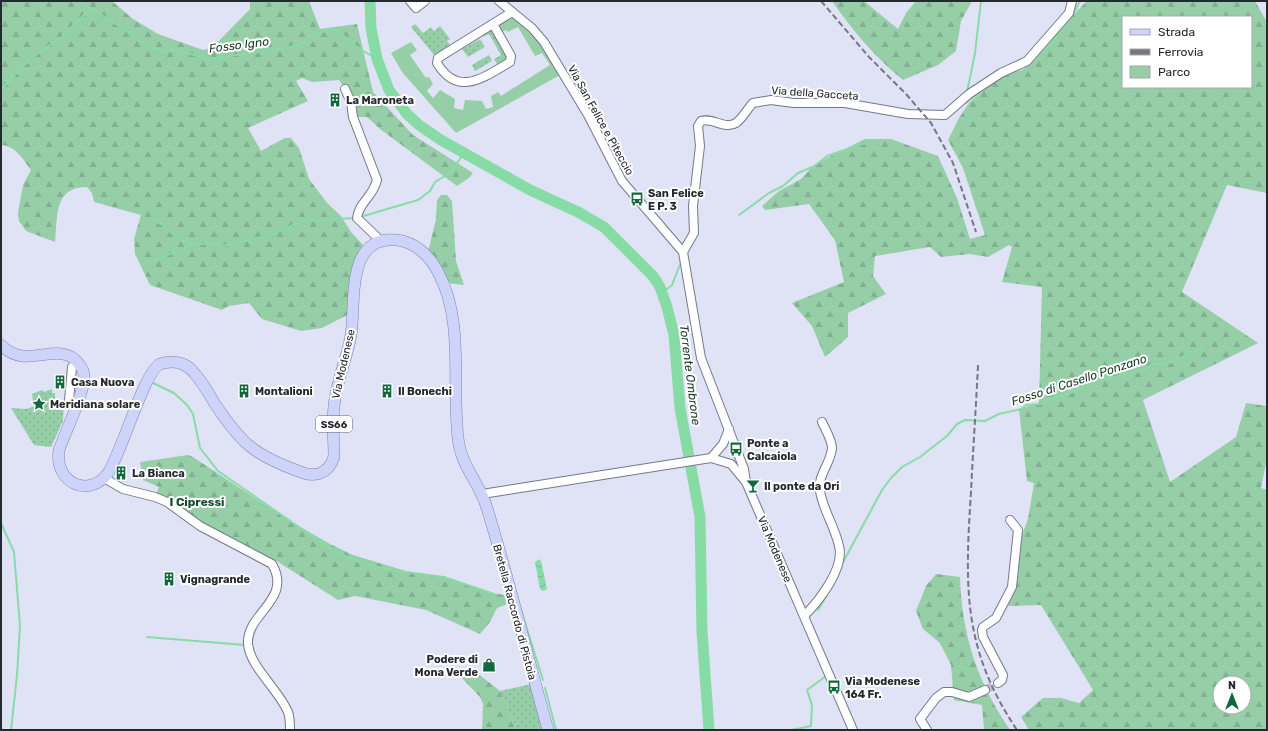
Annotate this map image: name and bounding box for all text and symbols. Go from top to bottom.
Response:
legend [1122,16,1252,88]
text: Strada [1158,25,1195,39]
water label: Fosso Igno [208,34,270,56]
text: Ferrovia [1158,45,1203,59]
street label: Via San Felice e Piteccio [565,63,636,178]
text: Parco [1158,65,1190,79]
street label: Via della Gacceta [771,84,859,103]
building icon: La Maroneta [327,92,343,108]
place label: La Maroneta [346,94,414,107]
place label: San Felice E P. 3 [648,187,704,213]
bus stop icon: San Felice E P. 3 [629,191,645,207]
water label: Torrente Ombrone [677,324,703,426]
street label: Via Modenese [329,328,358,400]
water label: Fosso di Casello Ponzano [1010,351,1149,409]
building icon: Casa Nuova [52,374,68,390]
place label: Casa Nuova [71,376,134,389]
building icon: Montalioni [236,383,252,399]
building icon: Il Bonechi [379,383,395,399]
place label: Montalioni [255,385,313,398]
place label: Il Bonechi [398,385,452,398]
place icon: Meridiana solare [31,396,47,412]
place label: Meridiana solare [50,398,141,411]
road number: SS66 [316,416,352,432]
place label: Ponte a Calcaiola [747,437,797,463]
bus stop icon: Ponte a Calcaiola [728,441,744,457]
building icon: La Bianca [113,465,129,481]
place label: La Bianca [132,467,185,480]
bar icon: Il ponte da Ori [745,478,761,494]
place label: Il ponte da Ori [764,480,840,493]
district label: I Cipressi [169,495,225,509]
street label: Via Modenese [755,514,794,584]
street label: Bretella Raccordo di Pistoia [490,543,539,681]
building icon: Vignagrande [161,571,177,587]
place label: Vignagrande [180,573,251,586]
place label: Podere di Mona Verde [415,653,478,679]
shop icon: Podere di Mona Verde [481,657,497,673]
place label: Via Modenese 164 Fr. [845,675,920,701]
north arrow [1212,675,1252,715]
bus stop icon: Via Modenese 164 Fr. [826,679,842,695]
text: N [1228,679,1236,692]

